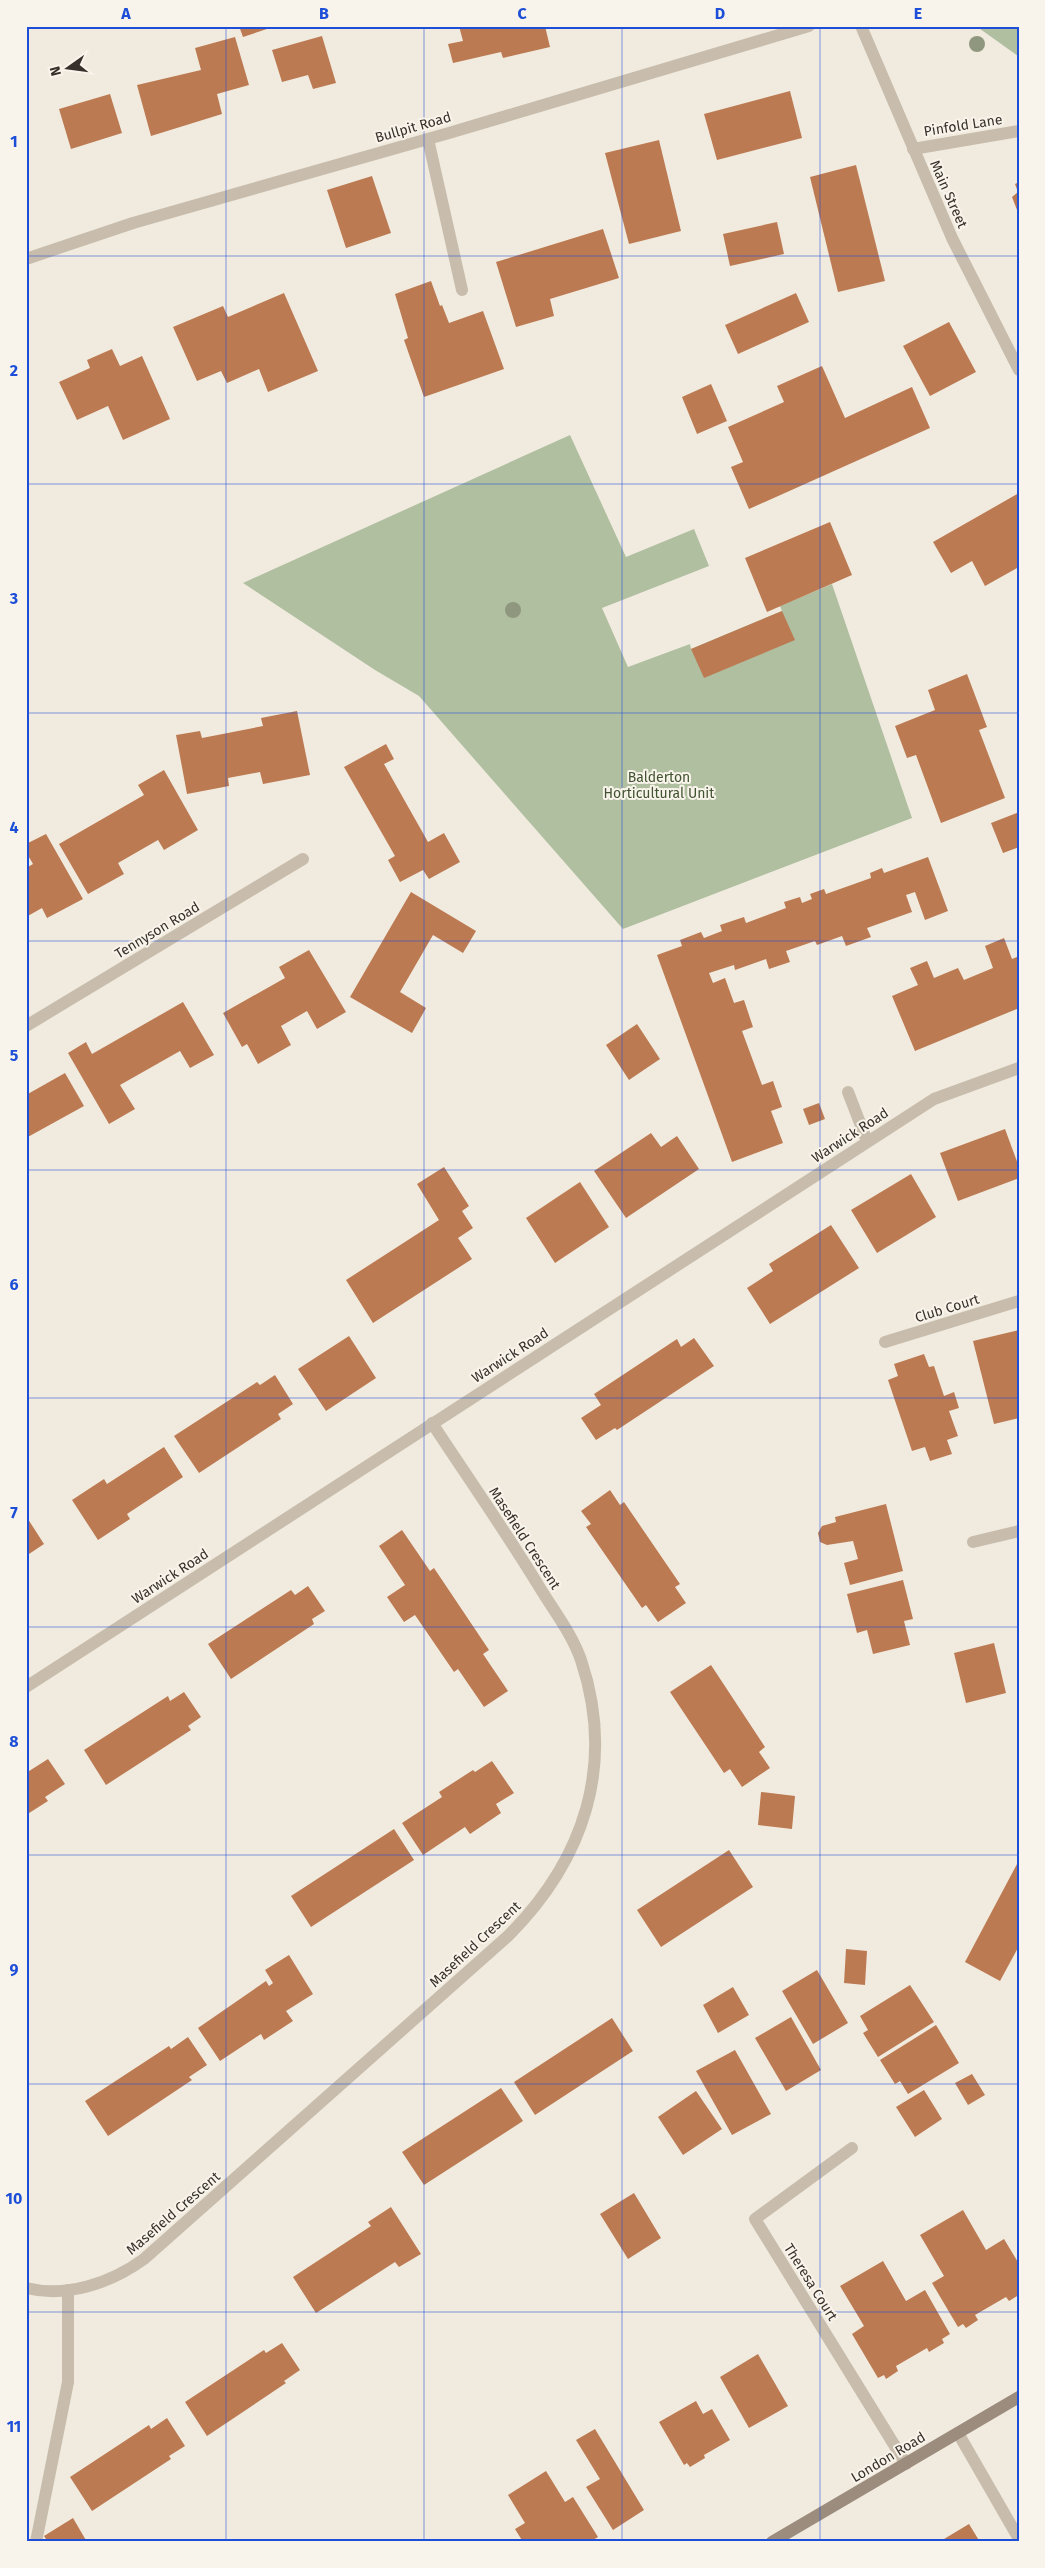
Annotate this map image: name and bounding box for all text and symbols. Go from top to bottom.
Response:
text: A [120,4,131,23]
text: B [319,4,329,23]
text: C [517,4,527,23]
text: D [715,4,725,23]
text: E [914,4,922,23]
north arrow [42,42,92,92]
text: N [46,64,65,78]
street label: Bullpit Road [373,109,453,146]
street label: Pinfold Lane [923,111,1004,140]
text: 1 [10,132,18,151]
street label: Main Street [926,158,971,232]
text: 2 [10,361,18,380]
text: 3 [9,589,18,608]
park label: Balderton Horticultural Unit [604,769,715,802]
text: 4 [9,818,19,837]
street label: Tennyson Road [112,898,203,962]
text: 5 [10,1046,19,1065]
street label: Warwick Road [809,1104,892,1167]
text: 6 [9,1275,19,1294]
street label: Club Court [913,1290,982,1326]
street label: Warwick Road [469,1324,552,1387]
street label: Masefield Crescent [485,1484,564,1593]
text: 7 [10,1503,18,1522]
street label: Warwick Road [129,1545,212,1608]
text: 8 [9,1732,19,1751]
street label: Masefield Crescent [426,1897,525,1991]
text: 9 [10,1960,19,1979]
street label: Masefield Crescent [123,2168,224,2259]
text: 10 [6,2189,22,2208]
street label: Theresa Court [780,2241,842,2325]
text: 11 [7,2417,21,2436]
street label: London Road [848,2429,929,2486]

